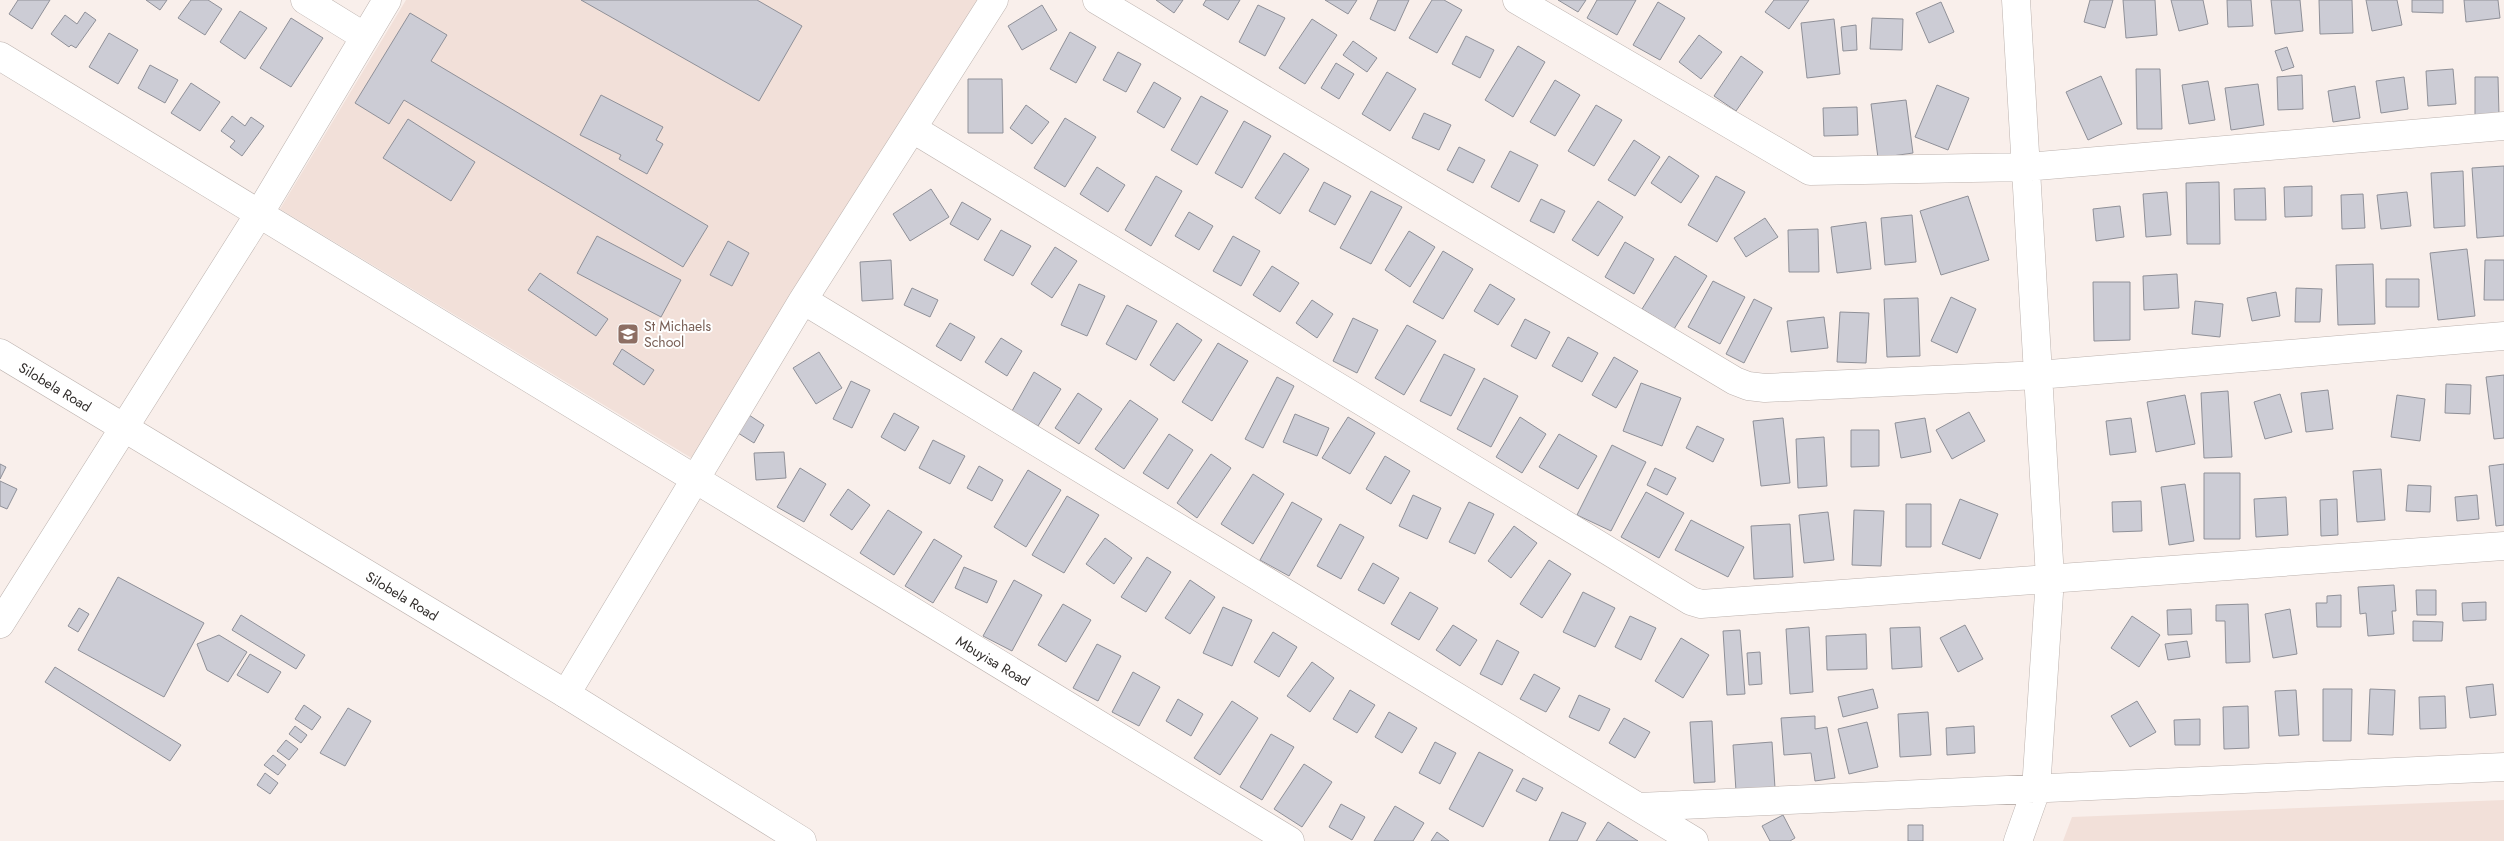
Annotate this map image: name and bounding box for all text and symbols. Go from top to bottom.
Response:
place label: St Michaels School [644,316,711,352]
school or university icon: St Michaels School [616,322,640,346]
street label: Silobela Road [15,357,95,417]
street label: Silobela Road [362,566,442,626]
street label: Mbuyisa Road [952,631,1034,691]

